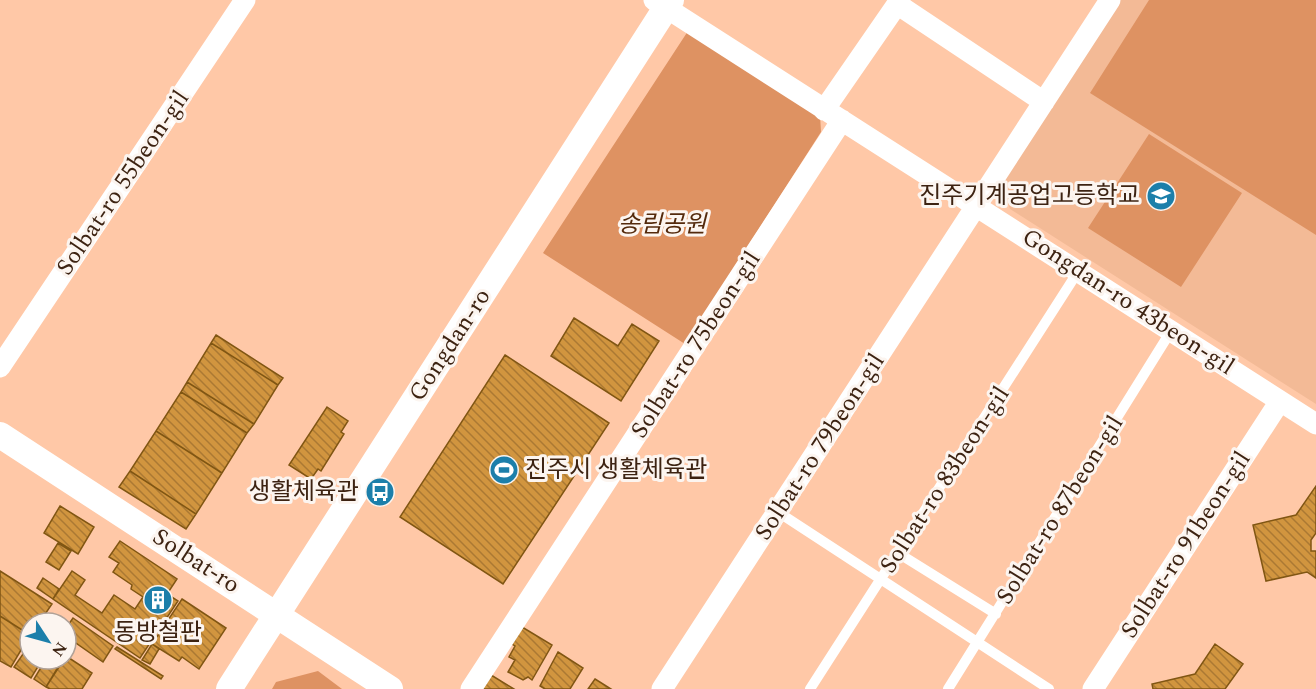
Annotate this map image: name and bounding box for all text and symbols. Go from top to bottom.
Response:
street label: Solbat-ro 55beon-gil [47,83,199,283]
place label: 진주기계공업고등학교 [919,178,1140,214]
school or university icon: 진주기계공업고등학교 [1145,180,1177,212]
park label: 송림공원 [618,207,708,243]
street label: Gongdan-ro 43beon-gil [1014,220,1242,384]
street label: Solbat-ro 75beon-gil [622,244,770,446]
street label: Gongdan-ro [400,281,500,409]
street label: Solbat-ro 79beon-gil [746,346,894,548]
street label: Solbat-ro 83beon-gil [871,379,1019,581]
street label: Solbat-ro 87beon-gil [987,409,1133,611]
street label: Solbat-ro 91beon-gil [1112,444,1260,646]
place label: 진주시 생활체육관 [525,452,708,488]
sports icon: 진주시 생활체육관 [488,454,520,486]
place label: 생활체육관 [249,474,359,510]
bus stop icon: 생활체육관 [364,476,396,508]
street label: Solbat-ro [145,519,247,603]
building icon: 동방철판 [142,584,174,616]
north arrow [18,611,78,671]
place label: 동방철판 [114,615,202,651]
text: N [46,637,73,662]

